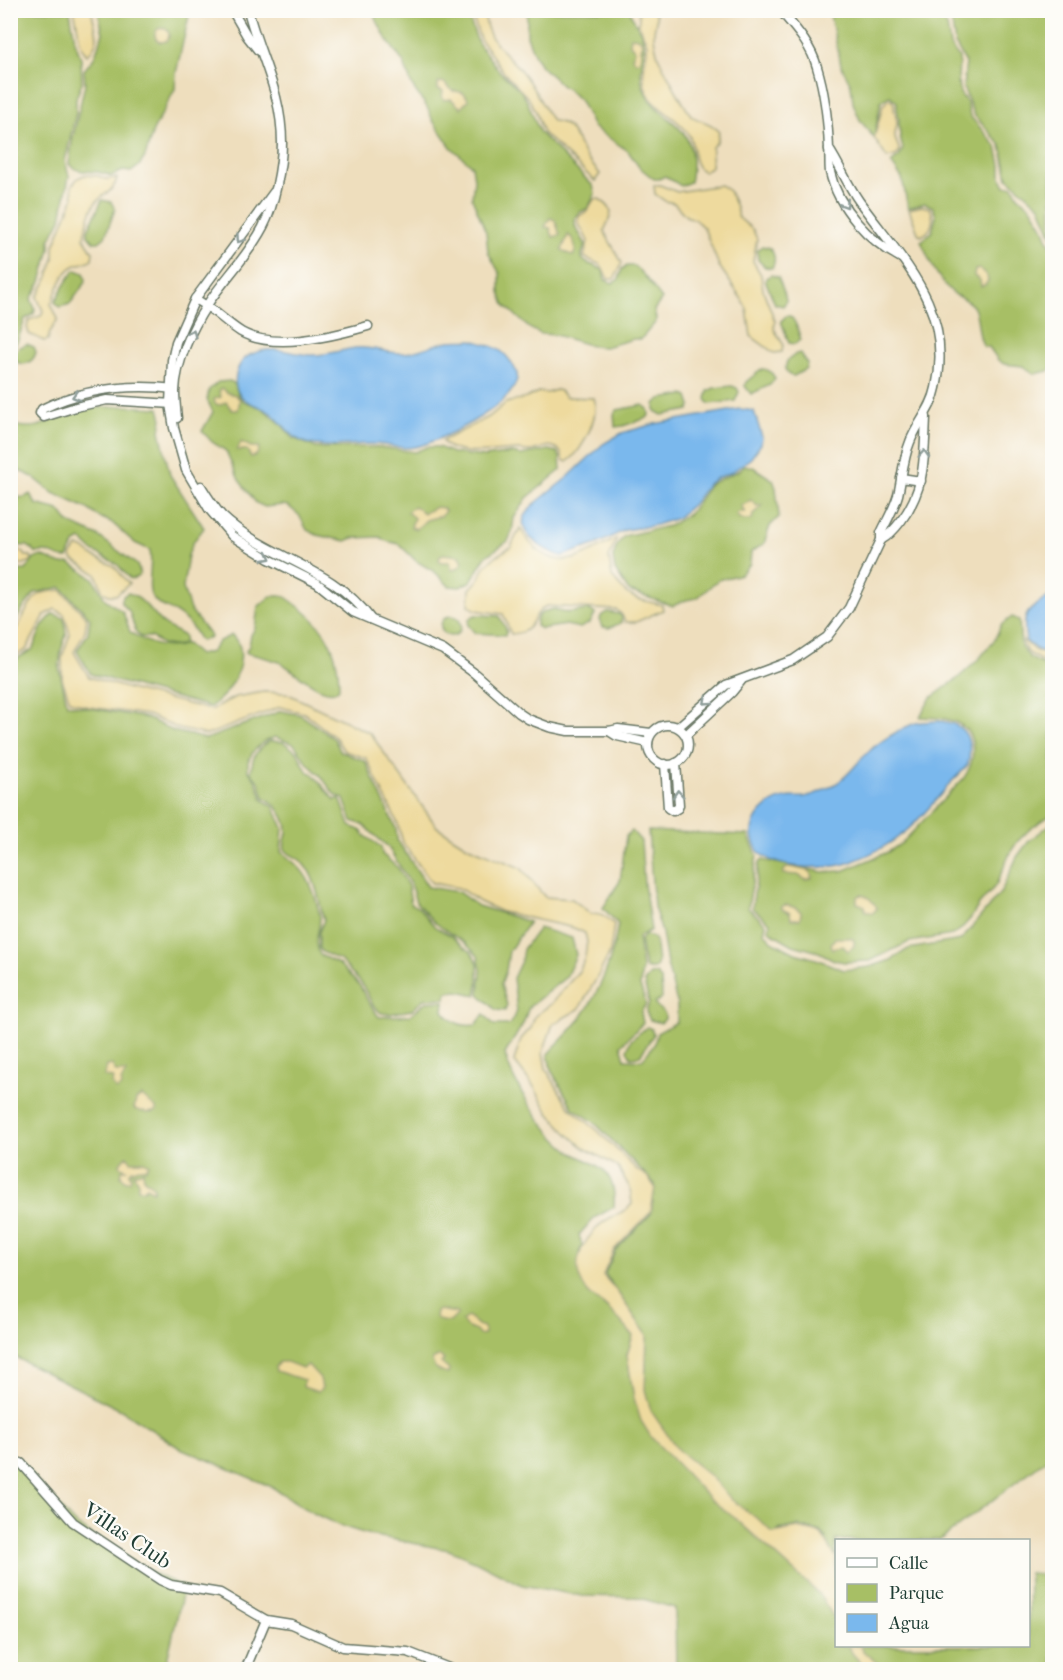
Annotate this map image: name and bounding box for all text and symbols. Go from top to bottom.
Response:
one-way arrow [837,198,849,208]
one-way arrow [236,233,247,244]
one-way arrow [185,329,197,340]
one-way arrow [71,389,82,401]
one-way arrow [918,450,931,459]
one-way arrow [261,550,271,561]
one-way arrow [704,694,714,705]
one-way arrow [672,789,685,798]
street label: Villas Club [78,1496,176,1575]
legend [835,1539,1030,1647]
text: Calle [889,1553,928,1574]
text: Parque [889,1583,944,1604]
text: Agua [888,1613,930,1634]

